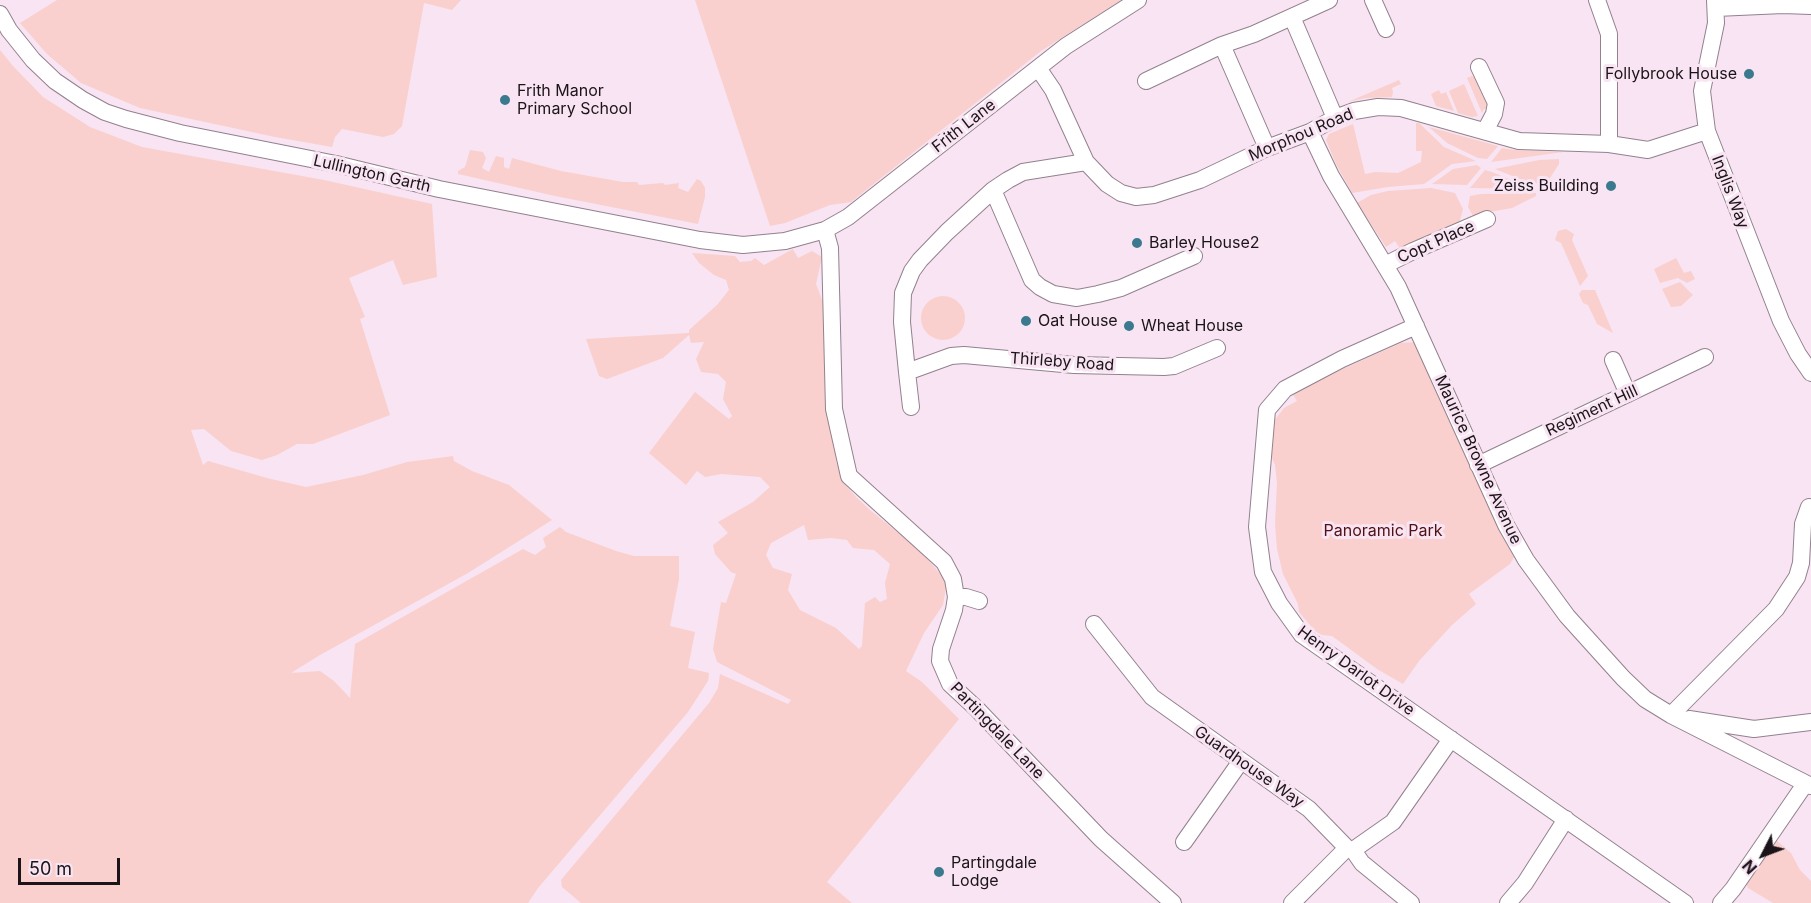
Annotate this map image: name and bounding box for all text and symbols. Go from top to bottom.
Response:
place label: Follybrook House [1605,64,1737,84]
marker: Follybrook House [1742,67,1756,81]
place label: Frith Manor Primary School [517,81,632,119]
marker: Frith Manor Primary School [498,93,512,107]
street label: Frith Lane [928,95,1000,157]
street label: Morphou Road [1246,104,1356,166]
street label: Lullington Garth [311,151,433,197]
street label: Inglis Way [1707,153,1753,231]
place label: Zeiss Building [1494,176,1599,196]
marker: Zeiss Building [1604,179,1618,193]
street label: Copt Place [1394,216,1478,268]
place label: Barley House2 [1149,233,1260,253]
marker: Barley House2 [1130,236,1144,250]
place label: Oat House [1038,311,1118,331]
marker: Oat House [1019,314,1033,328]
place label: Wheat House [1141,316,1243,336]
marker: Wheat House [1122,319,1136,333]
street label: Thirleby Road [1009,349,1115,375]
street label: Maurice Browne Avenue [1430,373,1526,547]
street label: Regiment Hill [1543,381,1641,441]
park label: Panoramic Park [1323,521,1443,541]
street label: Henry Darlot Drive [1294,622,1418,720]
street label: Partingdale Lane [946,679,1048,783]
street label: Guardhouse Way [1190,722,1308,812]
north arrow [1733,825,1793,885]
scale bar [21,846,123,884]
place label: Partingdale Lodge [951,853,1037,891]
text: N [1738,856,1761,878]
text: 50 m [29,858,72,879]
marker: Partingdale Lodge [932,865,946,879]

